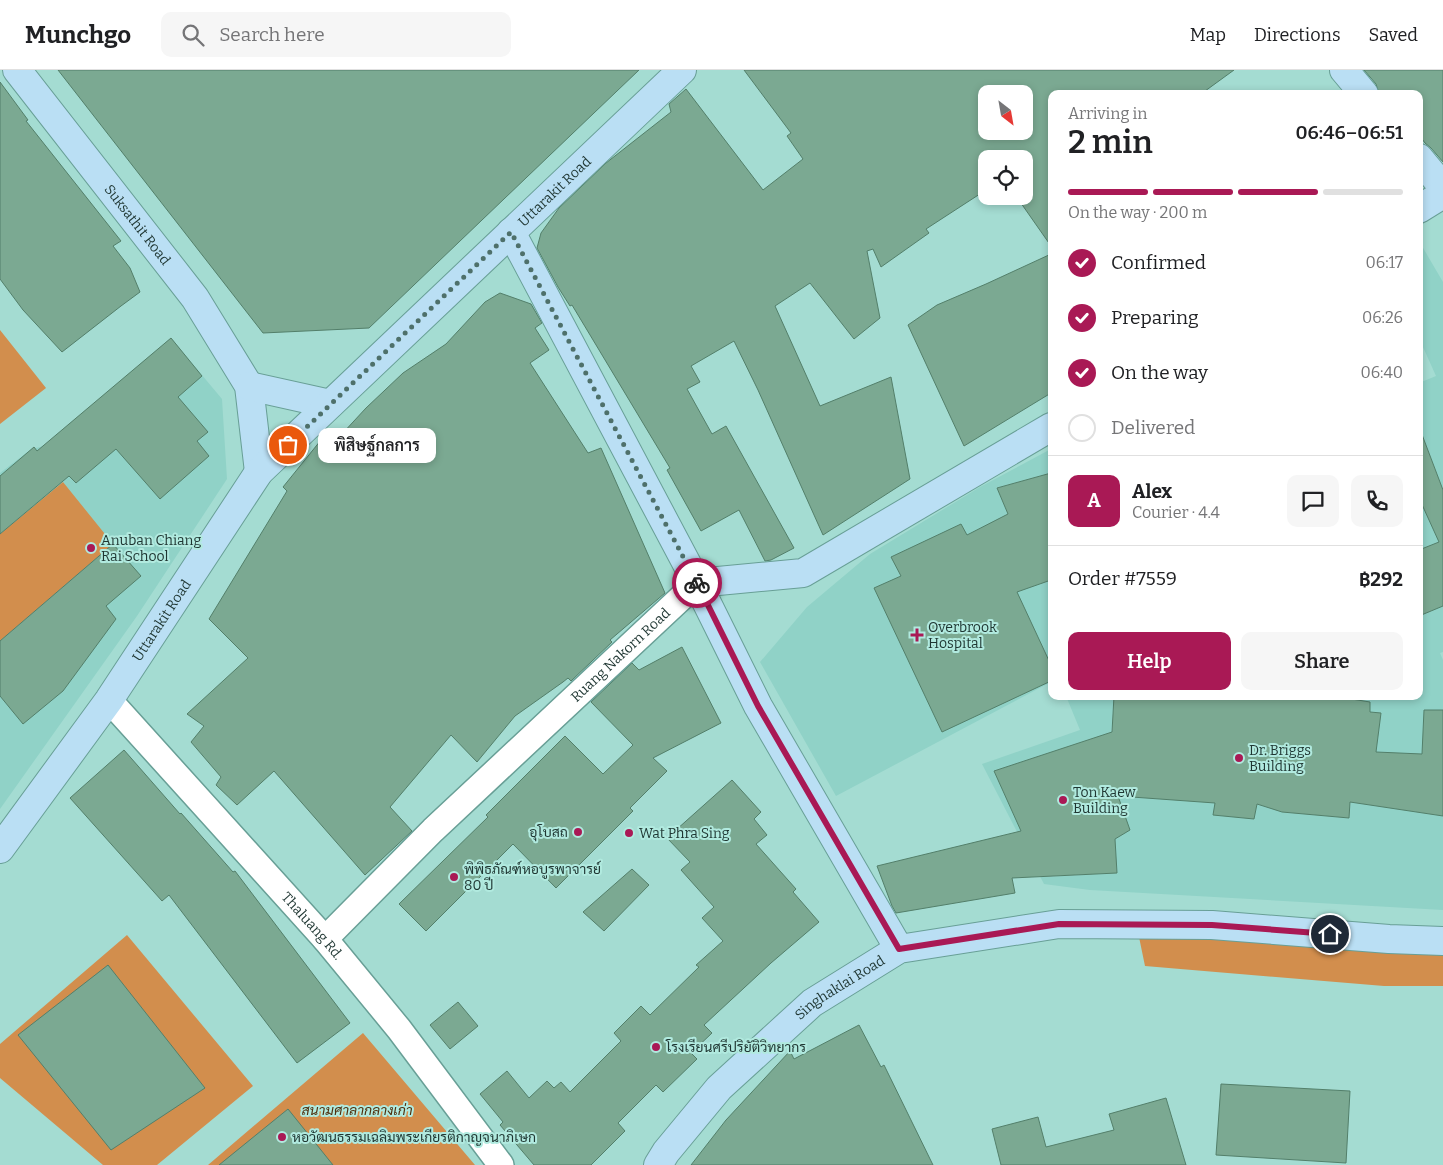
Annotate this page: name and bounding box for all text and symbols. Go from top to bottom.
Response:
search box [161,12,511,57]
text: Munchgo [25,21,131,49]
icon: search [179,21,207,49]
text: Search here [219,23,325,46]
text: Map [1190,24,1226,46]
text: Directions [1254,24,1341,46]
text: Saved [1369,24,1418,46]
north arrow [978,85,1032,140]
map controls [978,85,1033,205]
text: Arriving in [1068,104,1147,123]
text: 06:46–06:51 [1295,121,1403,144]
text: 2 min [1068,123,1153,161]
button: locate [978,150,1033,205]
street label: Uttarakit Road [514,153,594,230]
street label: Suksathit Road [101,181,174,268]
text: On the way · 200 m [1068,203,1207,222]
icon: check [1068,249,1096,277]
text: Confirmed [1111,251,1206,274]
text: 06:17 [1366,253,1403,272]
icon: check [1068,304,1096,332]
text: Preparing [1111,306,1199,329]
text: 06:26 [1362,308,1403,327]
icon: check [1068,359,1096,387]
text: On the way [1111,361,1208,384]
text: 06:40 [1360,363,1403,382]
text: Delivered [1111,416,1195,439]
pin [267,424,309,466]
callout: พิสิษฐ์กลการ [318,428,436,462]
icon: bag [274,431,302,459]
text: พิสิษฐ์กลการ [334,436,420,455]
button: chat [1287,475,1339,527]
button: phone [1351,475,1403,527]
text: Alex [1132,480,1172,503]
text: A [1087,489,1101,512]
text: Courier · 4.4 [1132,503,1220,522]
place label: Anuban Chiang Rai School [101,532,201,565]
marker: Anuban Chiang Rai School [85,542,97,554]
courier [672,558,722,608]
text: Order #7559 [1068,567,1177,590]
text: ฿292 [1359,568,1403,591]
icon: bike [683,569,711,597]
street label: Uttarakit Road [128,576,194,664]
street label: Ruang Nakorn Road [567,604,673,705]
place label: Overbrook Hospital [928,619,997,652]
marker: Overbrook Hospital [910,628,924,642]
button: Help [1068,632,1231,690]
button: Share [1241,632,1403,690]
place label: Dr. Briggs Building [1249,742,1311,775]
marker: Dr. Briggs Building [1233,752,1245,764]
place label: Ton Kaew Building [1073,784,1137,817]
marker: Ton Kaew Building [1057,794,1069,806]
place label: อุโบสถ [529,824,568,842]
place label: Wat Phra Sing [639,825,730,842]
marker: อุโบสถ [572,826,584,838]
marker: Wat Phra Sing [623,827,635,839]
place label: พิพิธภัณฑ์หอบูรพาจารย์ 80 ปี [464,860,601,894]
marker: พิพิธภัณฑ์หอบูรพาจารย์ 80 ปี [448,871,460,883]
street label: Thaluang Rd. [278,888,347,963]
pin [1309,913,1351,955]
icon: home [1316,920,1344,948]
street label: Singhaklai Road [791,952,888,1023]
place label: โรงเรียนศรีปริยัติวิทยากร [665,1038,806,1056]
marker: โรงเรียนศรีปริยัติวิทยากร [650,1041,662,1053]
park label: สนามศาลากลางเก่า [301,1102,413,1119]
place label: หอวัฒนธรรมเฉลิมพระเกียรติกาญจนาภิเษก [292,1128,536,1146]
marker: หอวัฒนธรรมเฉลิมพระเกียรติกาญจนาภิเษก [276,1131,288,1143]

